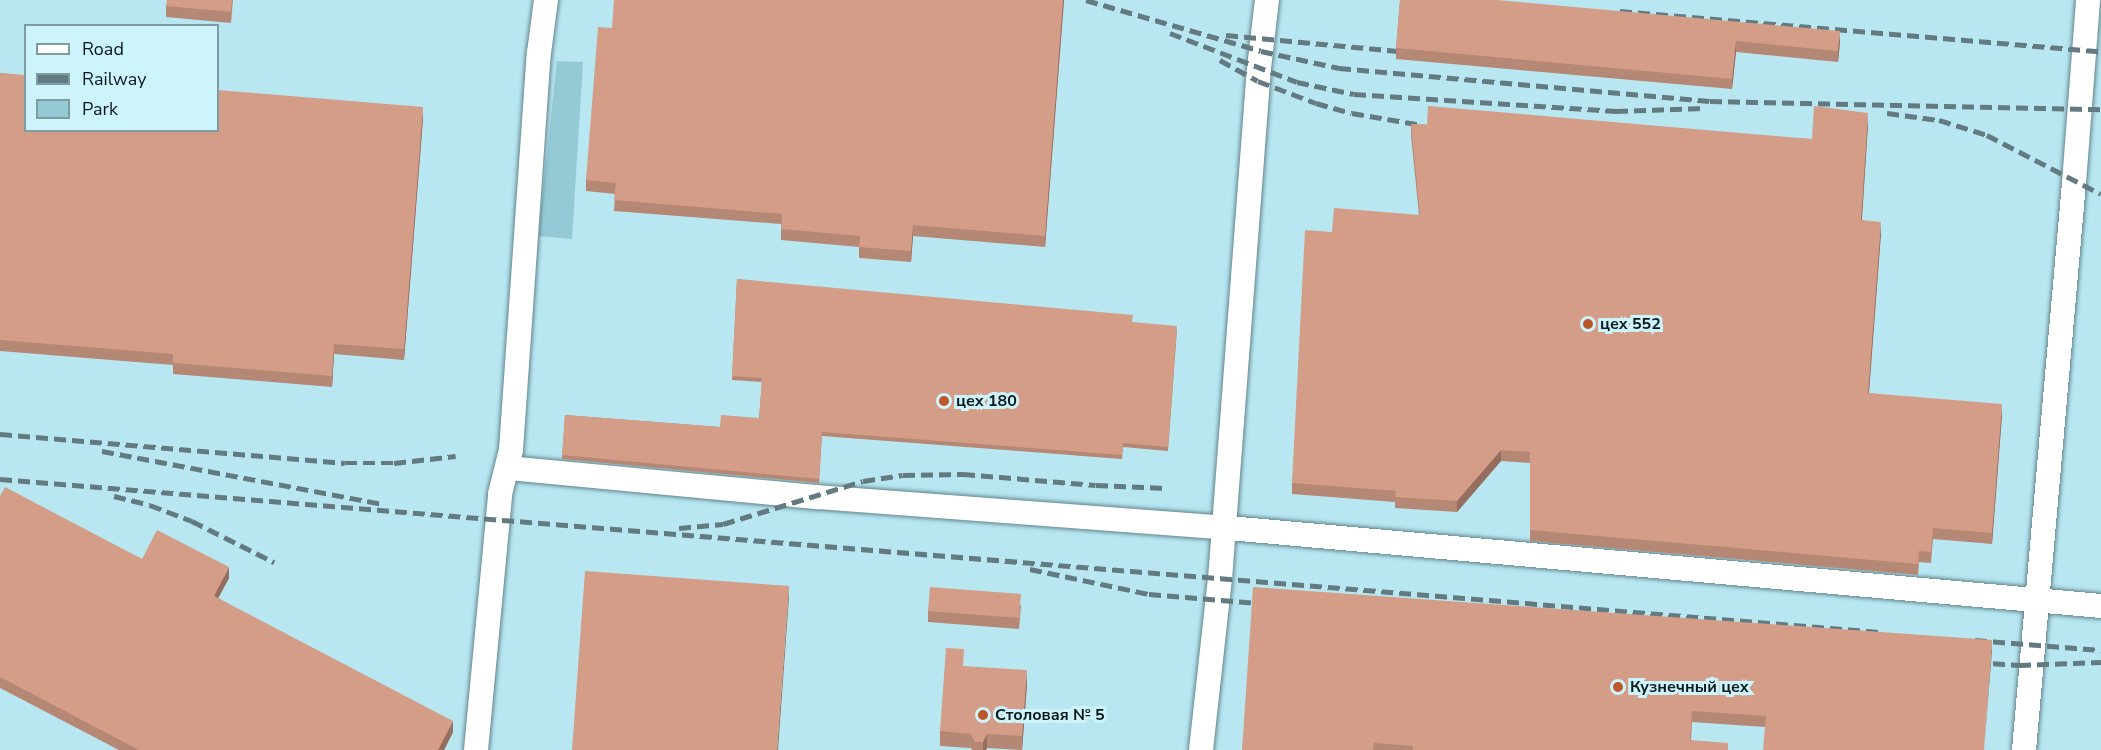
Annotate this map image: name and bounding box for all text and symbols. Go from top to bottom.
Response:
legend [24,24,219,132]
text: Road [82,37,124,61]
text: Railway [82,67,147,91]
text: Park [82,97,118,121]
place label: цех 552 [1600,314,1661,334]
marker: цех 552 [1581,317,1595,331]
place label: цех 180 [956,391,1017,411]
marker: цех 180 [937,394,951,408]
place label: Кузнечный цех [1630,677,1749,697]
marker: Кузнечный цех [1611,680,1625,694]
place label: Столовая № 5 [995,705,1105,725]
marker: Столовая № 5 [976,708,990,722]

